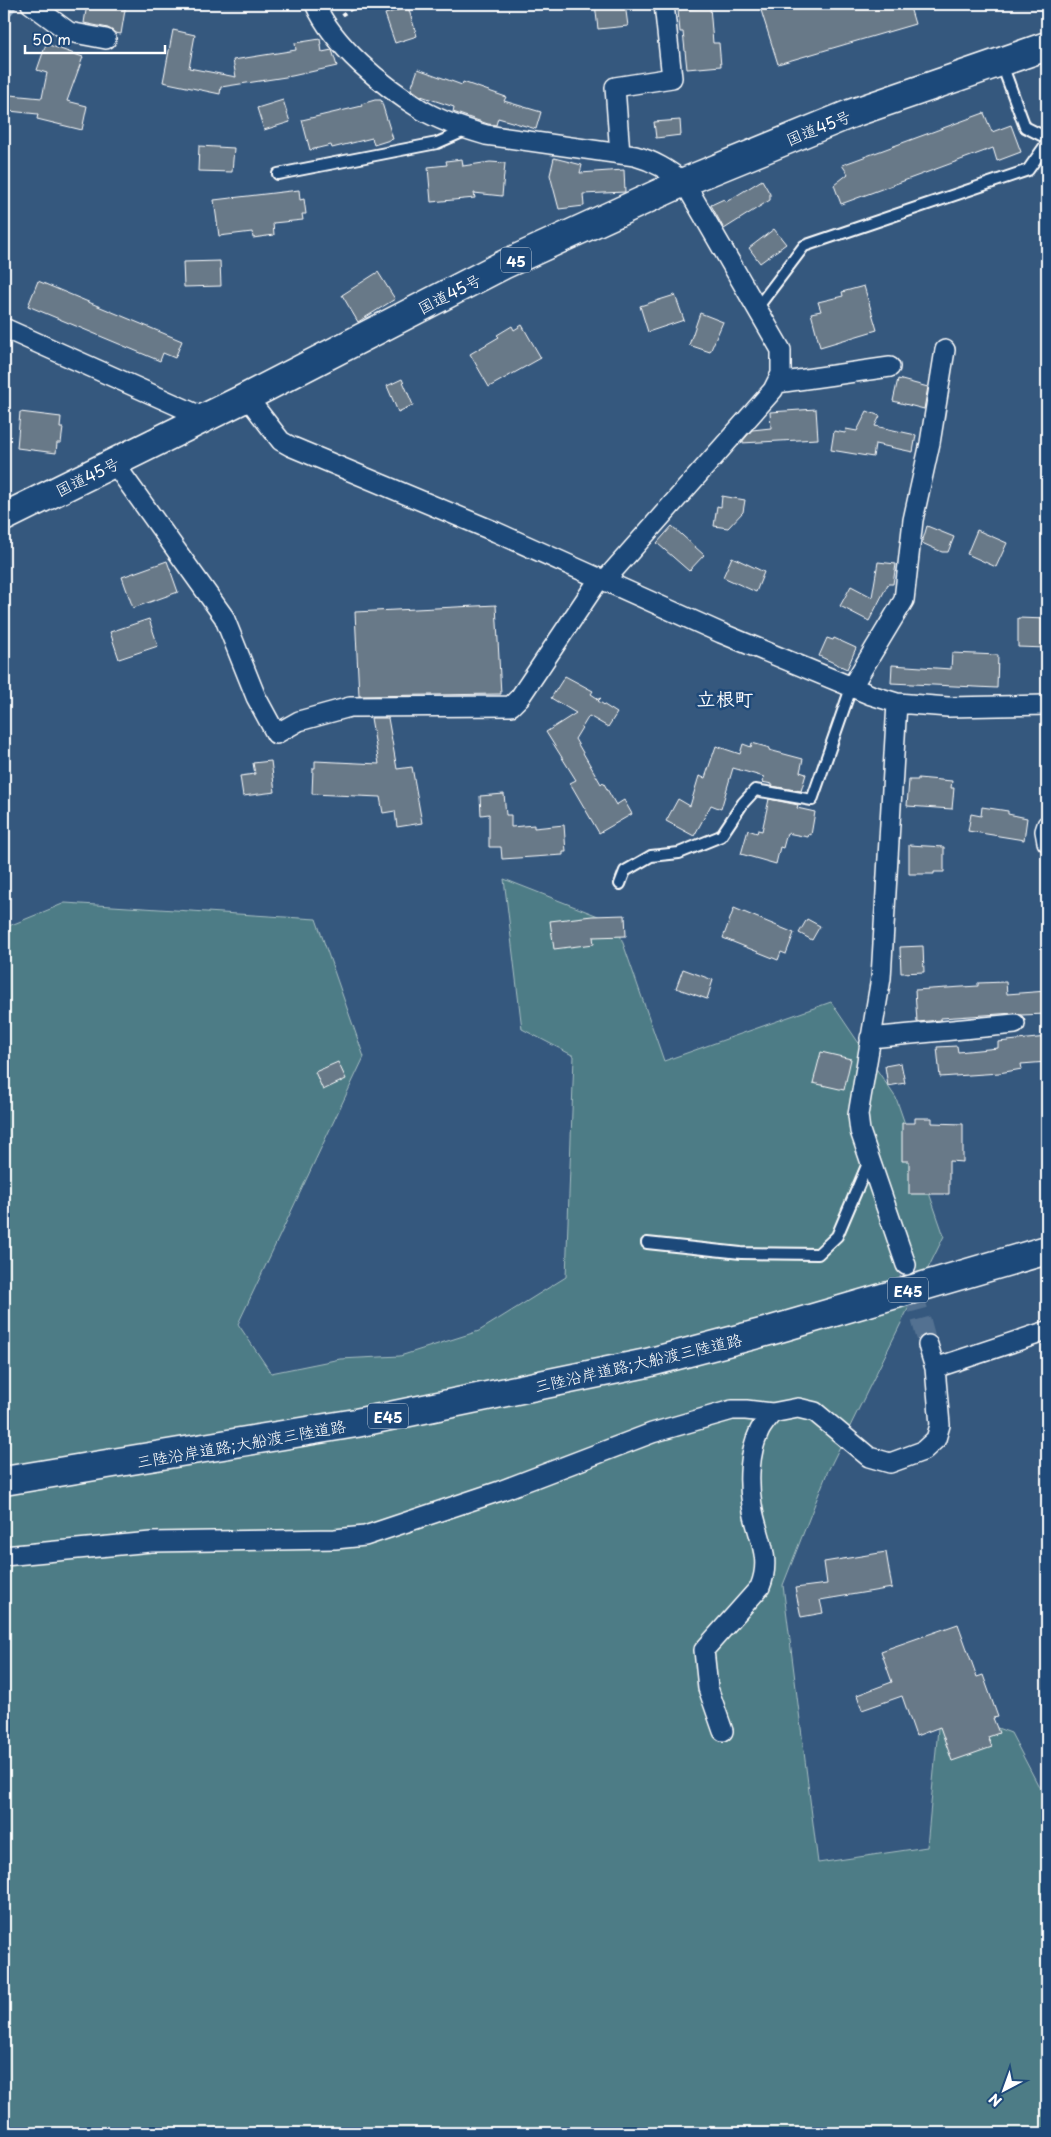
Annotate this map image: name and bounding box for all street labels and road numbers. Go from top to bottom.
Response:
street label: 国道45号 [782,103,854,151]
road number: 45 [501,248,531,272]
street label: 国道45号 [413,267,485,319]
street label: 国道45号 [51,450,123,502]
road number: E45 [888,1278,928,1302]
street label: 三陸沿岸道路;大船渡三陸道路 [532,1326,744,1398]
road number: E45 [368,1404,408,1428]
street label: 三陸沿岸道路;大船渡三陸道路 [134,1413,348,1473]

